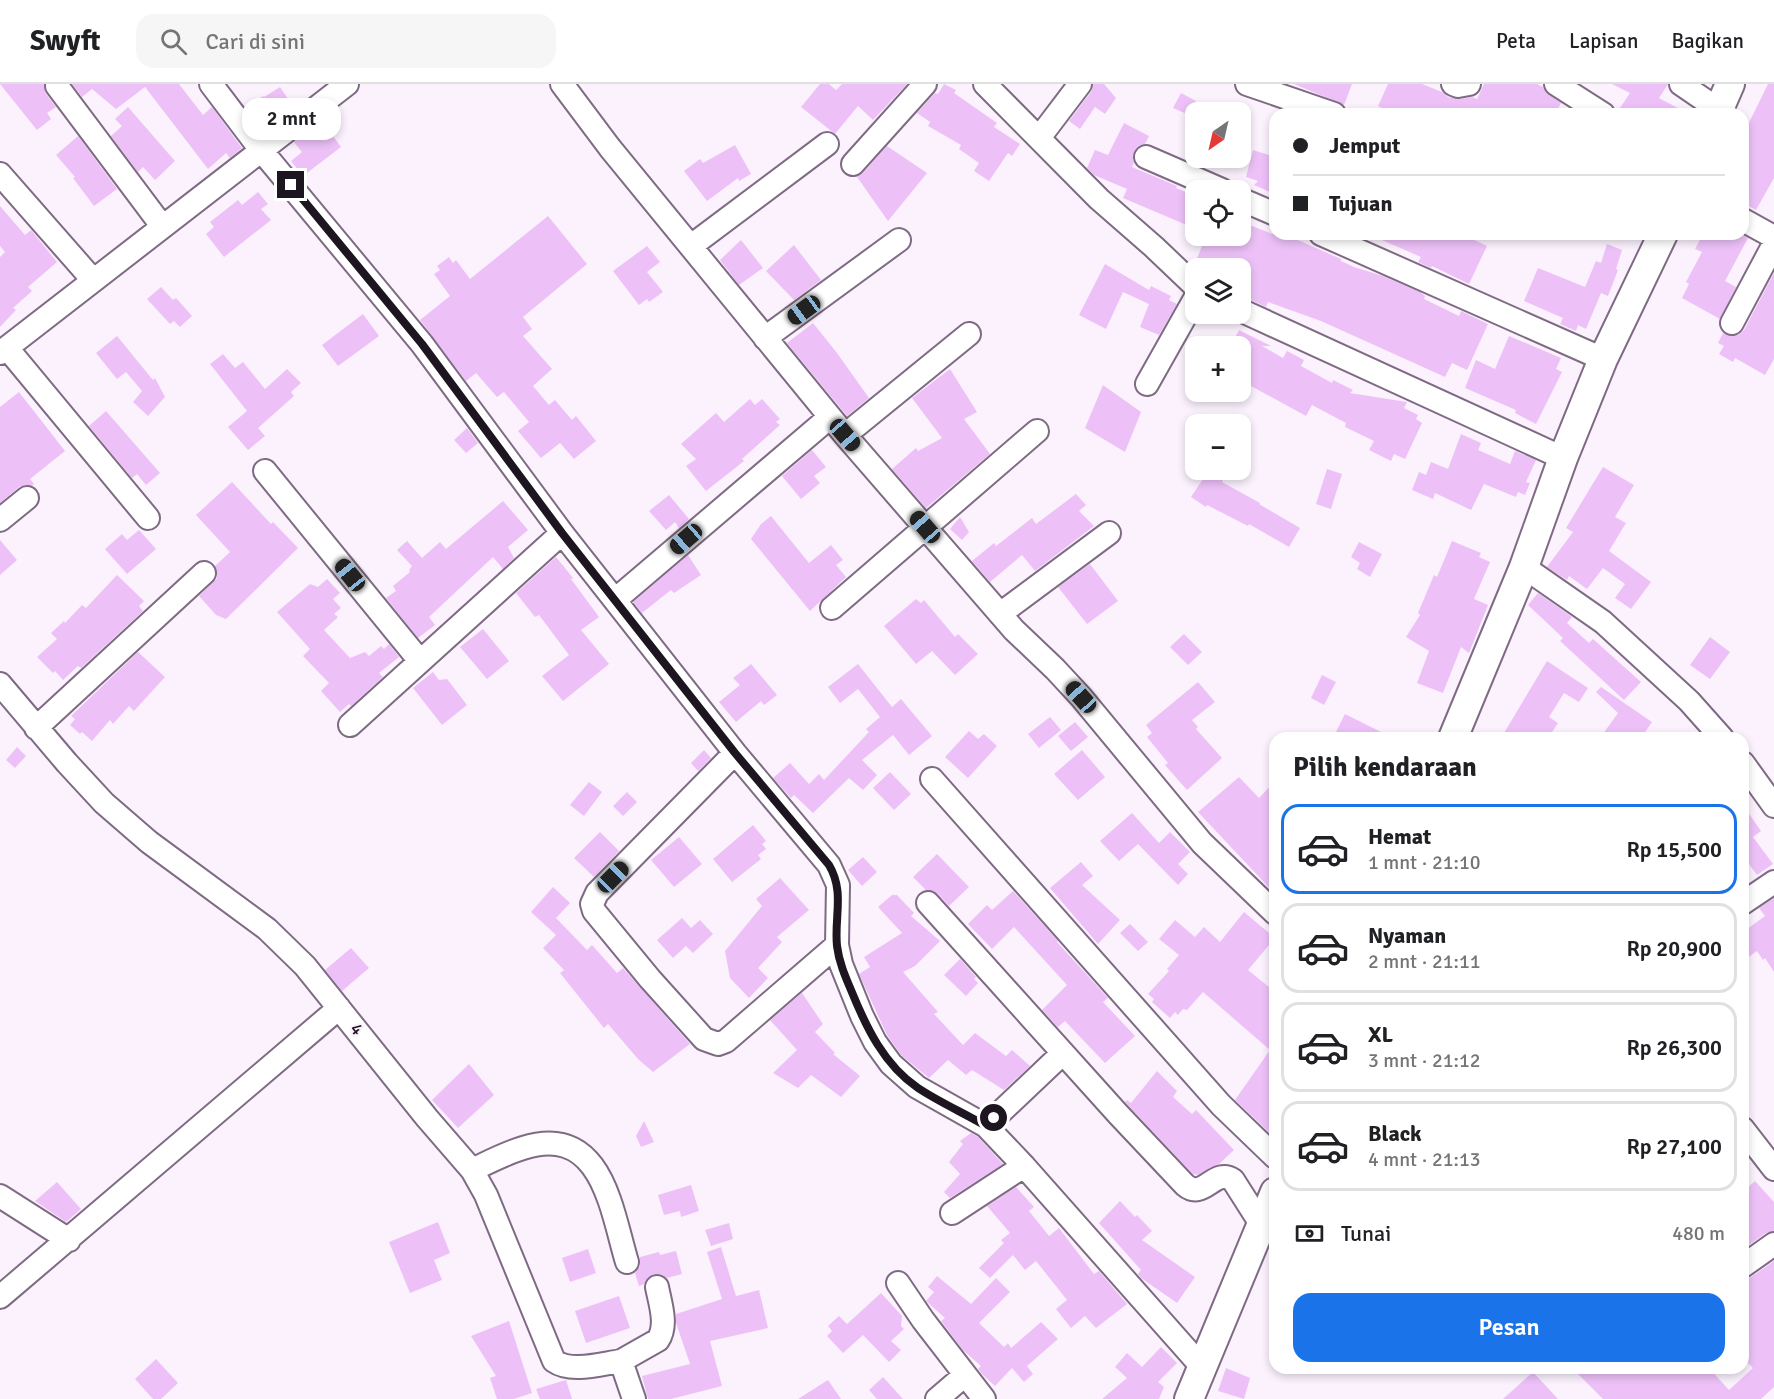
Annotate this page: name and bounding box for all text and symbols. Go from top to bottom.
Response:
search box [136,14,556,68]
text: Swyft [30,24,100,58]
icon: search [157,25,190,58]
text: Cari di sini [205,28,305,55]
text: Peta [1496,28,1536,54]
text: Lapisan [1569,28,1638,54]
text: Bagikan [1671,28,1744,54]
callout: 2 mnt [242,98,340,140]
north arrow [1185,102,1251,168]
map controls [1185,102,1251,480]
text: 2 mnt [267,106,316,131]
text: Jemput [1329,132,1400,159]
route end [277,171,304,198]
button: locate [1185,180,1251,246]
text: Tujuan [1329,190,1392,217]
button: layers [1185,258,1251,324]
car [784,292,824,328]
button: + [1185,336,1251,402]
button: − [1185,414,1251,480]
car [826,416,864,454]
car [906,508,944,546]
car [667,520,705,558]
car [332,555,368,595]
car [1062,678,1100,716]
text: Pilih kendaraan [1293,751,1477,784]
icon: car [1296,822,1350,876]
text: Hemat [1368,823,1431,850]
text: Rp 15,500 [1626,836,1722,863]
text: 1 mnt · 21:10 [1368,850,1481,875]
car [594,858,632,896]
icon: car [1296,921,1350,975]
text: Nyaman [1368,922,1446,949]
text: Rp 20,900 [1626,935,1722,962]
text: 2 mnt · 21:11 [1368,949,1481,974]
street label: 4 [345,1018,369,1040]
icon: car [1296,1020,1350,1074]
text: XL [1368,1021,1393,1048]
text: Rp 26,300 [1626,1034,1722,1061]
text: 3 mnt · 21:12 [1368,1048,1481,1073]
route start [980,1104,1007,1131]
icon: car [1296,1119,1350,1173]
text: Black [1368,1120,1422,1147]
text: Rp 27,100 [1626,1133,1722,1160]
text: 4 mnt · 21:13 [1368,1147,1481,1172]
icon: cash [1293,1217,1326,1250]
text: Tunai [1341,1220,1391,1247]
text: 480 m [1672,1221,1725,1246]
button: Pesan [1293,1293,1725,1362]

